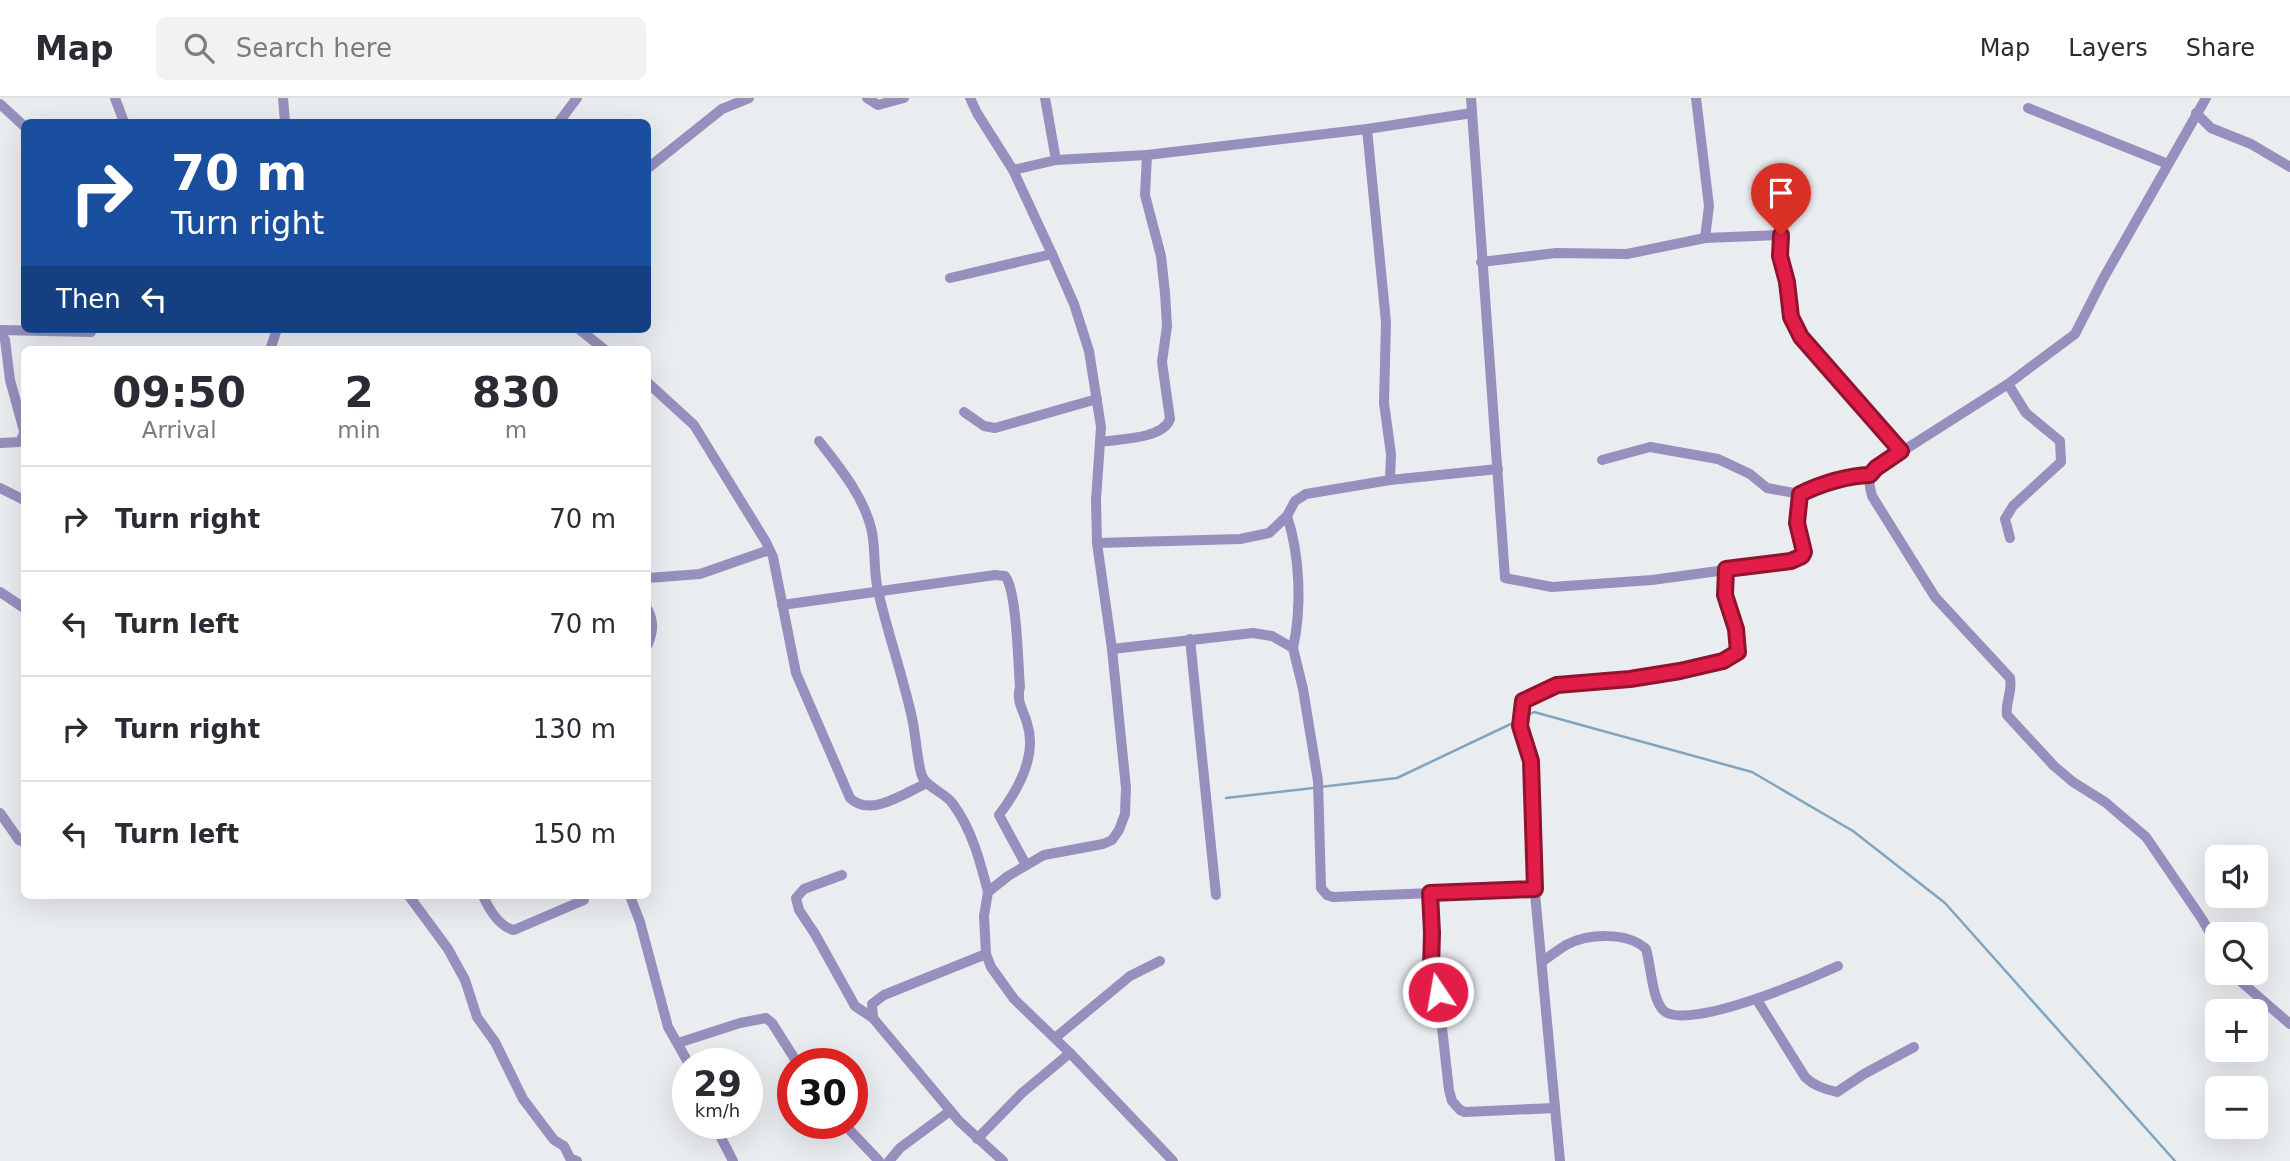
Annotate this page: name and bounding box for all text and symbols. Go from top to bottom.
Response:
search box [156,17,646,80]
text: Map [35,29,114,68]
icon: search [180,29,218,67]
text: Search here [236,33,392,63]
text: Map [1980,34,2030,62]
text: Layers [2068,34,2148,62]
text: Share [2186,34,2255,62]
text: 70 m [171,145,307,202]
icon: right [56,147,147,238]
pin [1751,163,1811,235]
icon: arrive [1762,174,1800,212]
text: Turn right [171,204,324,242]
icon: left [135,280,173,318]
text: Then [56,284,121,314]
text: 09:50 [112,368,246,417]
text: 2 [344,368,374,417]
text: 830 [472,368,560,417]
text: Arrival [142,417,217,443]
text: min [337,417,381,443]
text: m [505,417,527,443]
icon: right [56,500,94,538]
text: Turn right [115,504,260,534]
text: 70 m [549,504,616,534]
icon: left [56,605,94,643]
text: Turn left [115,609,239,639]
text: 70 m [549,609,616,639]
icon: right [56,710,94,748]
text: Turn right [115,714,260,744]
text: 130 m [533,714,616,744]
icon: left [56,815,94,853]
text: Turn left [115,819,239,849]
text: 150 m [533,819,616,849]
map controls [2205,845,2268,1139]
button: sound [2205,845,2268,908]
button: search [2205,922,2268,985]
position arrow [1401,955,1475,1029]
button: + [2205,999,2268,1062]
speed limit sign: 30 [777,1048,868,1139]
text: 29 [693,1064,742,1104]
button: − [2205,1076,2268,1139]
text: km/h [695,1100,740,1121]

